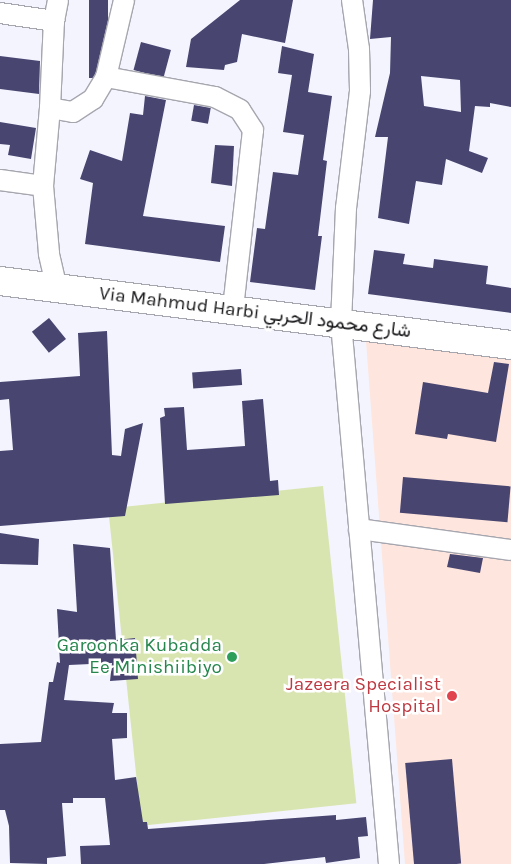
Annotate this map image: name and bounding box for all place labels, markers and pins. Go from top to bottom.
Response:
place label: Garoonka Kubadda Ee Minishiibiyo [57,635,222,679]
marker: Garoonka Kubadda Ee Minishiibiyo [226,651,238,663]
place label: Jazeera Specialist Hospital [286,674,441,718]
marker: Jazeera Specialist Hospital [445,689,459,703]

